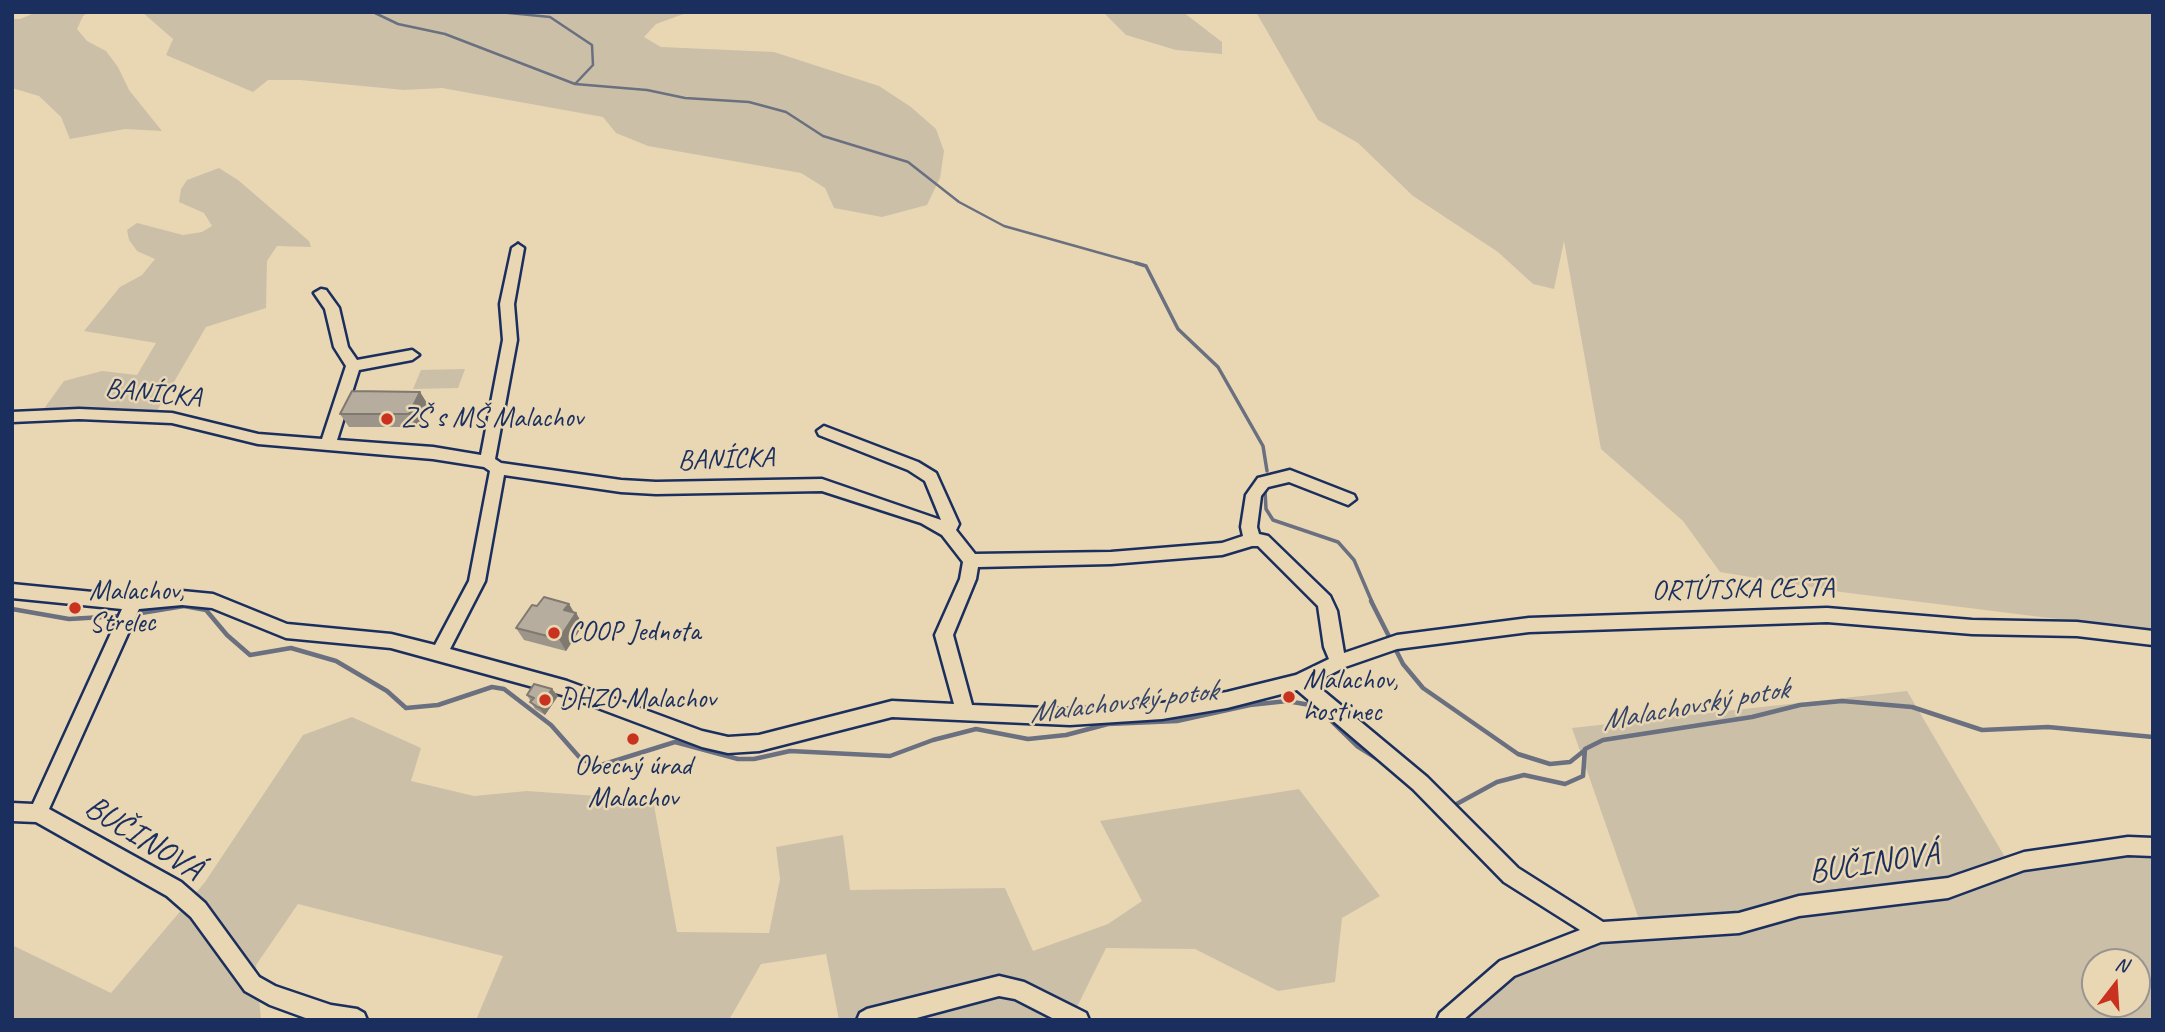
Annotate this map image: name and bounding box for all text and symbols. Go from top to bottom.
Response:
street label: BANÍCKA [103,372,203,416]
place label: ZŠ s MŠ Malachov [401,402,583,436]
marker: ZŠ s MŠ Malachov [379,411,395,427]
street label: BANÍCKA [677,442,775,478]
street label: ORTÚTSKA CESTA [1651,572,1835,608]
place label: Malachov, Strelec [89,575,185,641]
marker: Malachov, Strelec [67,600,83,616]
place label: COOP Jednota [568,616,700,650]
marker: COOP Jednota [546,625,562,641]
place label: Malachov, hostinec [1303,664,1399,730]
water label: Malachovský potok [1599,672,1791,740]
water label: Malachovský potok [1027,674,1219,732]
place label: DHZO Malachov [559,683,716,717]
marker: Malachov, hostinec [1281,689,1297,705]
marker: DHZO Malachov [537,692,553,708]
marker: Obecný úrad Malachov [625,731,641,747]
place label: Obecný úrad Malachov [574,750,692,816]
street label: BUČINOVÁ [77,788,209,890]
street label: BUČINOVÁ [1807,835,1941,893]
north arrow [2081,948,2151,1018]
text: N [2112,952,2131,978]

